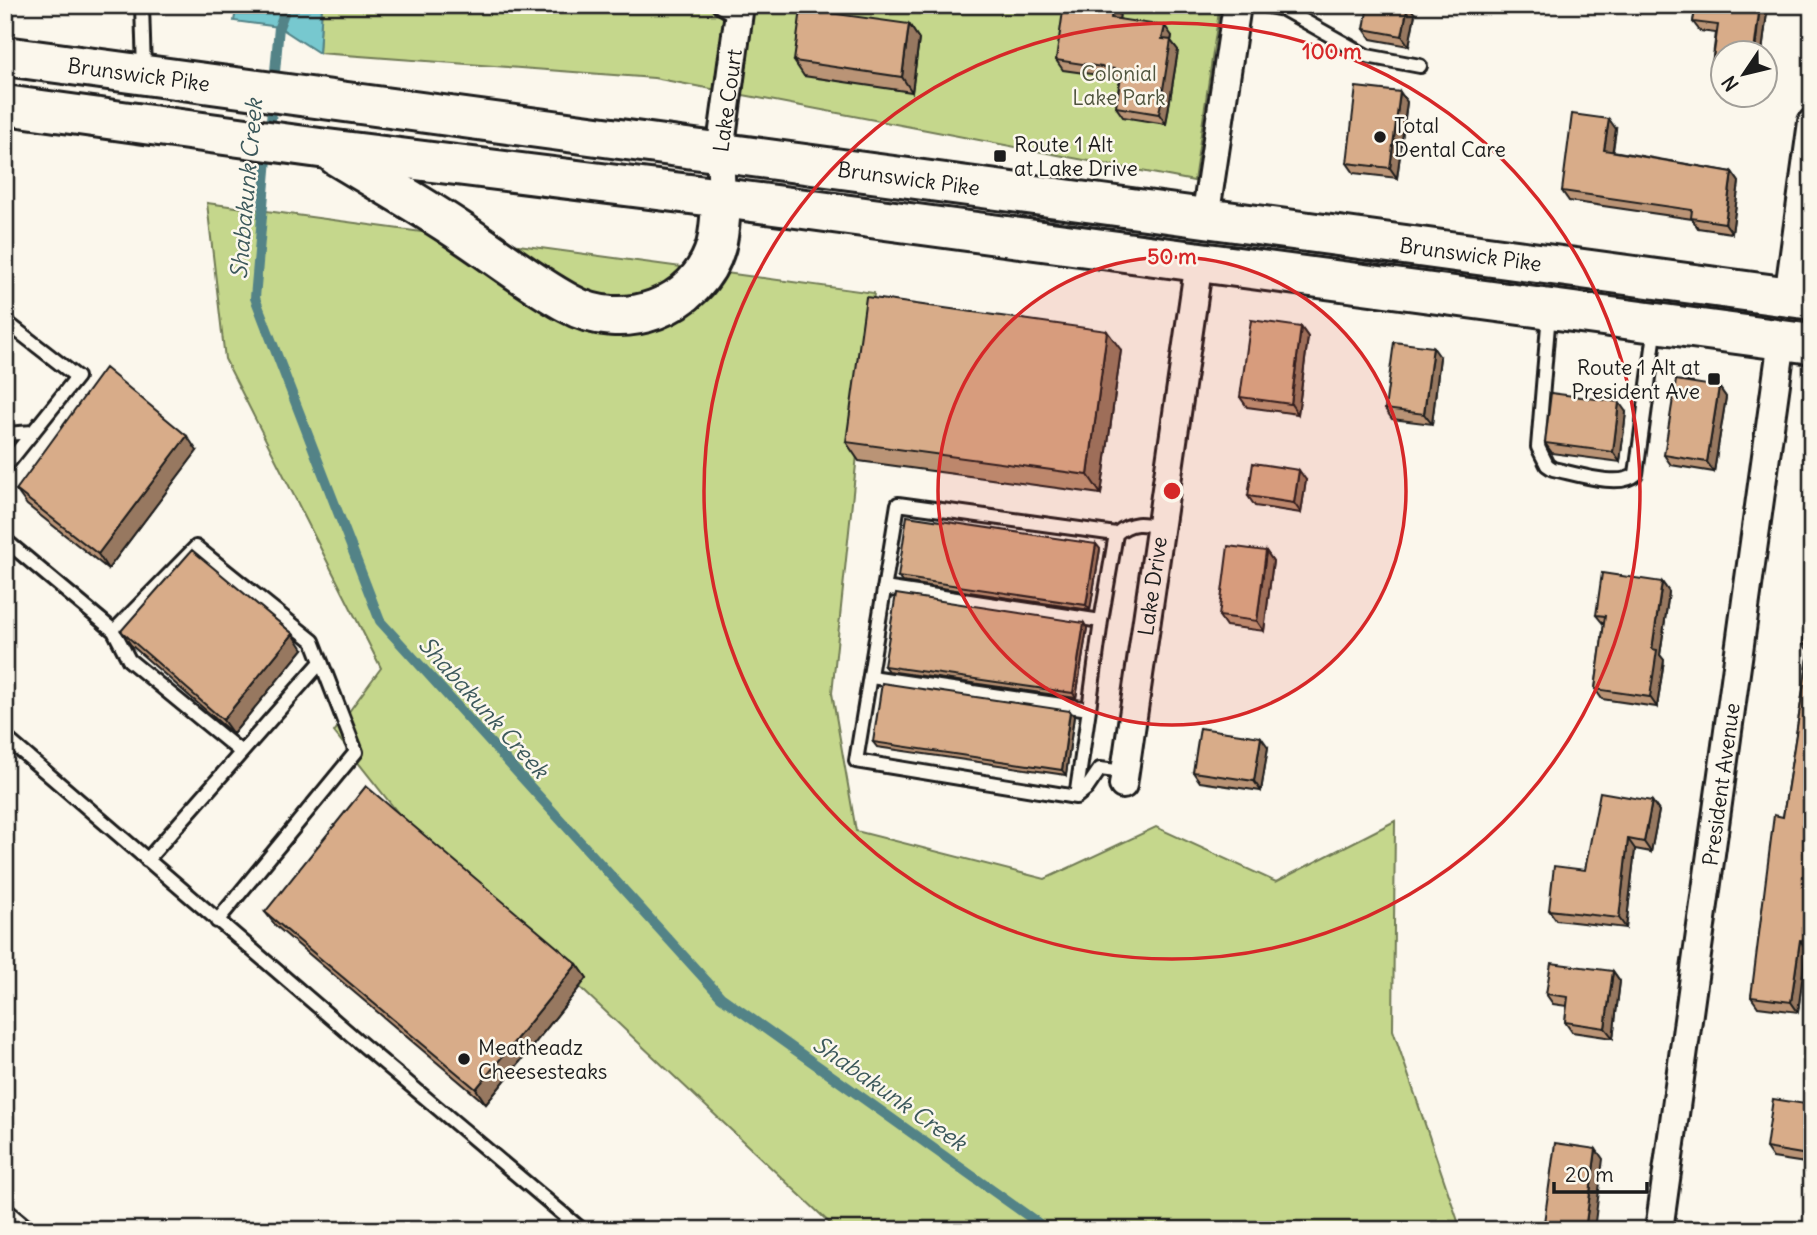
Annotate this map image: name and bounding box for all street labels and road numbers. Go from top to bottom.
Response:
street label: Lake Court [707,47,747,154]
street label: Brunswick Pike [66,51,212,97]
street label: Brunswick Pike [836,155,982,201]
street label: Brunswick Pike [1398,231,1543,277]
street label: Lake Drive [1131,535,1172,637]
street label: President Avenue [1696,701,1745,867]

